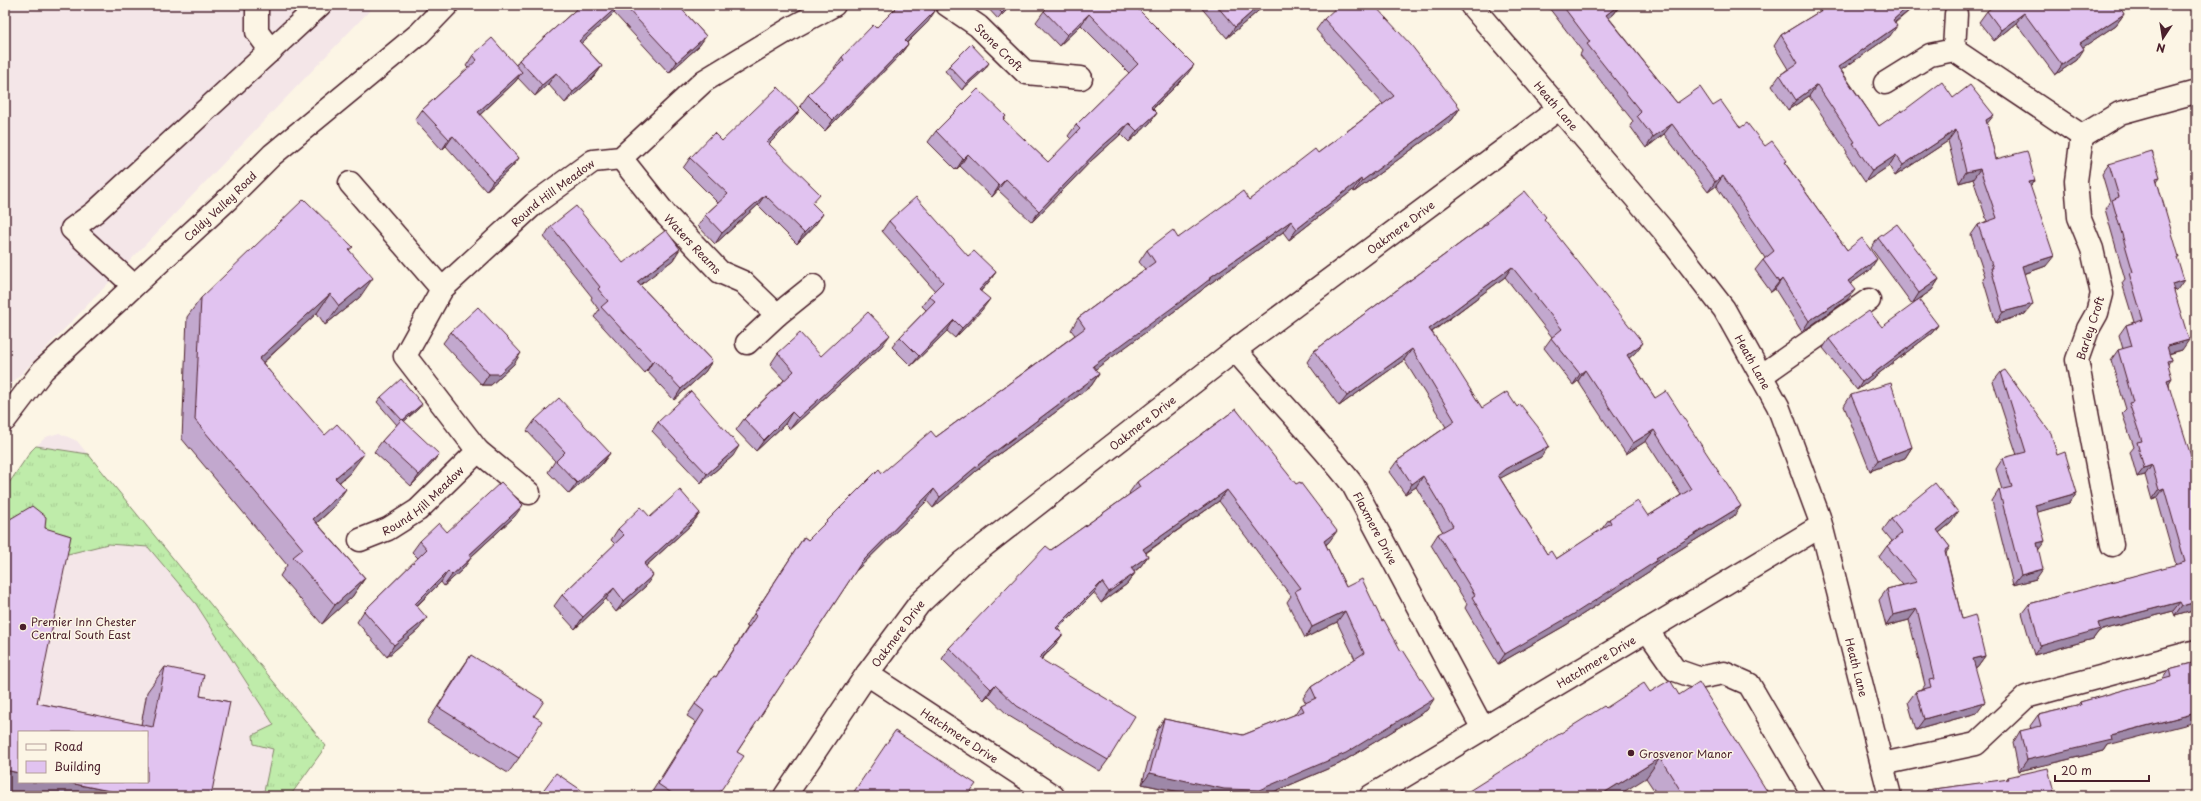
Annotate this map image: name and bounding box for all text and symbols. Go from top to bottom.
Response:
north arrow [2143,18,2183,58]
street label: Stone Croft [971,19,1028,75]
text: N [2155,39,2167,57]
street label: Heath Lane [1531,77,1583,134]
street label: Round Hill Meadow [507,154,598,230]
street label: Caldy Valley Road [179,167,260,245]
street label: Oakmere Drive [1363,196,1438,258]
street label: Waters Reams [661,210,726,277]
street label: Barley Croft [2072,294,2108,362]
street label: Heath Lane [1731,331,1775,392]
street label: Oakmere Drive [1105,391,1179,454]
street label: Round Hill Meadow [379,461,467,539]
street label: Flaxmere Drive [1350,489,1402,568]
street label: Oakmere Drive [867,595,928,670]
place label: Premier Inn Chester Central South East [31,613,137,643]
marker: Premier Inn Chester Central South East [18,622,28,632]
street label: Hatchmere Drive [1553,631,1639,692]
street label: Heath Lane [1842,636,1873,699]
street label: Hatchmere Drive [918,703,1002,767]
legend [18,731,148,783]
text: Road [54,737,83,755]
place label: Grosvenor Manor [1639,745,1733,762]
marker: Grosvenor Manor [1626,748,1636,758]
text: Building [54,757,101,775]
scale bar [2055,757,2149,783]
text: 20 m [2061,761,2092,779]

